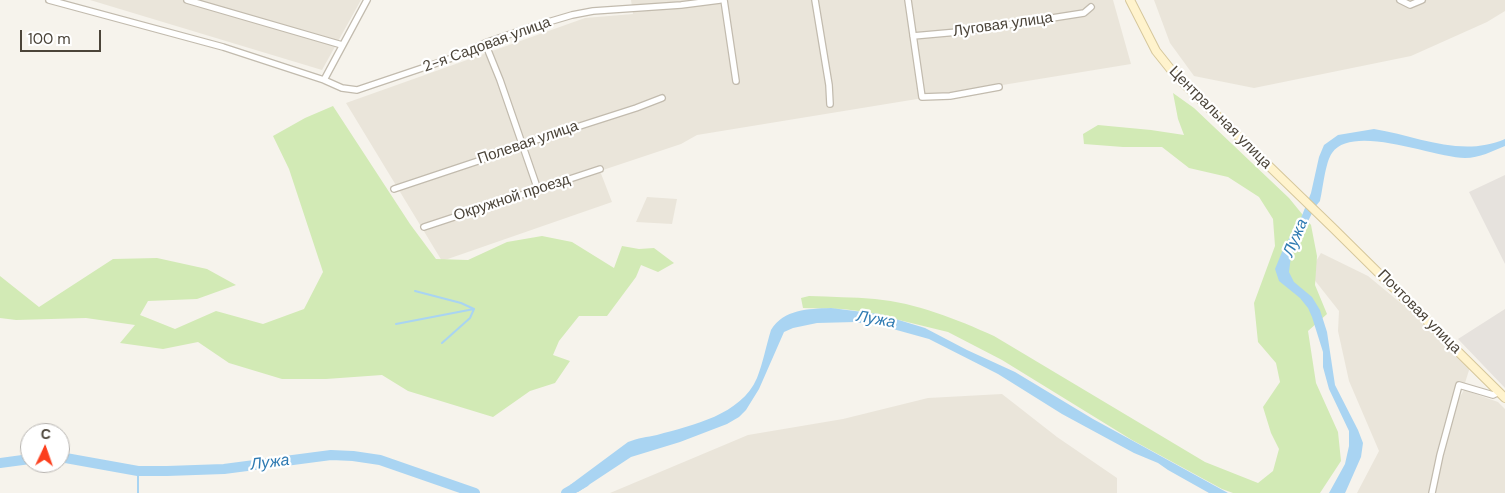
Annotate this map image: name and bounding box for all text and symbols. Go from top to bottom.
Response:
street label: Луговая улица [952,9,1054,41]
street label: 2-я Садовая улица [421,13,553,77]
scale bar [22,20,104,52]
text: 100 m [28,29,71,49]
street label: Центральная улица [1165,63,1275,173]
street label: Полевая улица [475,117,581,169]
street label: Окружной проезд [452,171,572,225]
water label: Лужа [1280,216,1312,260]
street label: Почтовая улица [1373,266,1465,358]
water label: Лужа [855,307,897,333]
north arrow [20,423,70,473]
text: С [40,425,51,443]
water label: Лужа [249,451,291,475]

